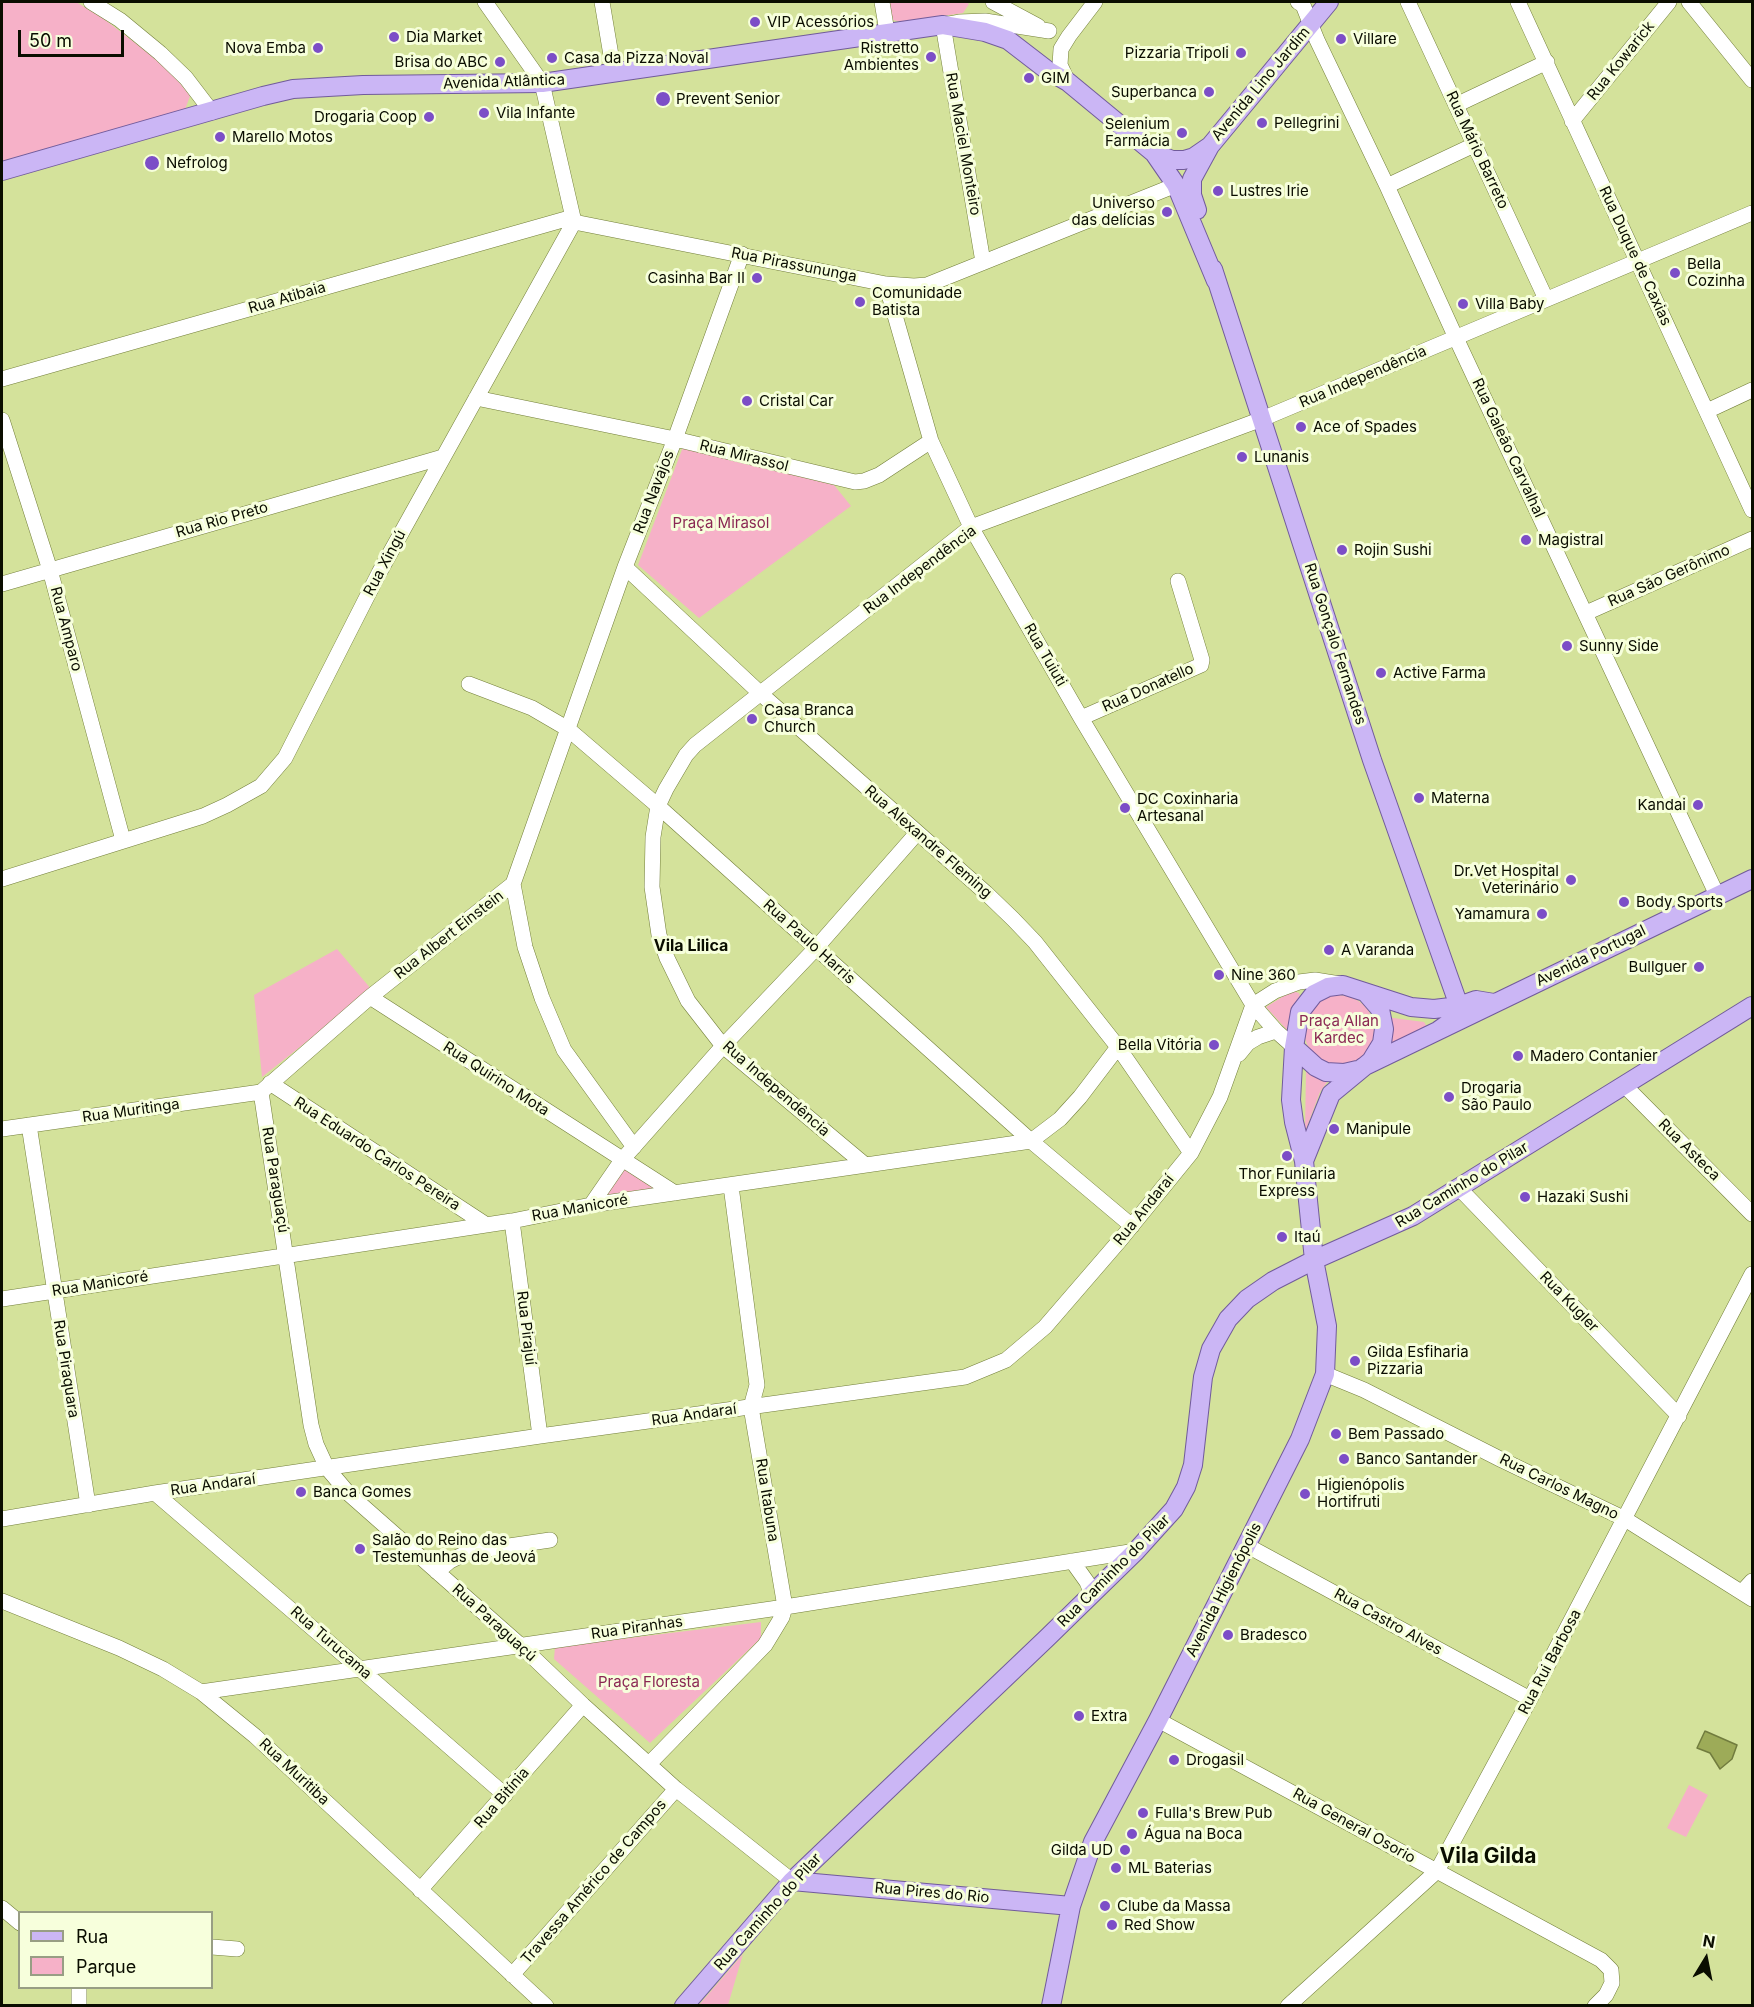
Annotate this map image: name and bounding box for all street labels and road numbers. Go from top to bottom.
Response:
street label: Rua Kowarick [1584,18,1658,104]
street label: Avenida Lino Jardim [1208,23,1314,145]
street label: Avenida Atlântica [443,71,565,93]
street label: Rua Maciel Monteiro [942,71,984,217]
street label: Rua Mário Barreto [1442,88,1512,212]
street label: Rua Duque de Caxias [1595,184,1675,328]
street label: Rua Pirassununga [730,244,858,286]
street label: Rua Atibaia [246,278,328,318]
street label: Rua Independência [1297,342,1429,412]
street label: Rua Galeão Carvalhal [1468,376,1548,520]
street label: Rua Mirassol [698,436,790,476]
street label: Rua Navajos [630,448,678,536]
street label: Rua Rio Preto [174,498,270,542]
street label: Rua Independência [860,522,980,618]
street label: Rua Xingú [360,527,410,599]
street label: Rua São Gerônimo [1605,541,1733,611]
street label: Rua Gonçalo Fernandes [1300,561,1370,727]
street label: Rua Amparo [46,585,86,673]
street label: Rua Tuiuti [1020,620,1070,690]
street label: Rua Donatello [1100,660,1196,716]
street label: Rua Alexandre Fleming [861,782,995,902]
street label: Rua Albert Einstein [391,887,507,983]
street label: Rua Paulo Harris [759,896,859,988]
street label: Avenida Portugal [1533,922,1649,990]
street label: Rua Quirino Mota [440,1038,552,1120]
street label: Rua Independência [719,1038,833,1140]
street label: Rua Eduardo Carlos Pereira [291,1093,463,1215]
street label: Rua Muritinga [81,1095,181,1127]
street label: Rua Asteca [1654,1115,1724,1185]
street label: Rua Paraguaçú [258,1126,292,1234]
street label: Rua Caminho do Pilar [1392,1138,1532,1232]
street label: Rua Andaraí [1110,1171,1178,1249]
street label: Rua Manicoré [531,1191,629,1225]
street label: Rua Manicoré [51,1267,149,1301]
street label: Rua Kugler [1536,1268,1602,1336]
street label: Rua Pirajuí [513,1290,539,1366]
street label: Rua Piraquara [49,1319,83,1419]
street label: Rua Andaraí [650,1400,738,1430]
street label: Rua Carlos Magno [1497,1450,1621,1524]
street label: Rua Itabuna [752,1457,782,1543]
street label: Rua Andaraí [169,1470,257,1500]
street label: Rua Caminho do Pilar [1054,1511,1174,1631]
street label: Avenida Higienópolis [1182,1520,1266,1660]
street label: Rua Paraguaçú [448,1580,540,1666]
street label: Rua Castro Alves [1331,1585,1445,1659]
street label: Rua Turucama [287,1603,375,1683]
street label: Rua Rui Barbosa [1515,1606,1585,1718]
street label: Rua Piranhas [590,1613,684,1643]
street label: Rua Muritiba [255,1735,333,1809]
street label: Rua Bitínia [471,1764,533,1832]
street label: Rua General Osorio [1289,1785,1419,1867]
street label: Travessa Américo de Campos [518,1796,670,1968]
street label: Rua Caminho do Pilar [711,1850,825,1974]
street label: Rua Pires do Rio [874,1879,990,1907]

